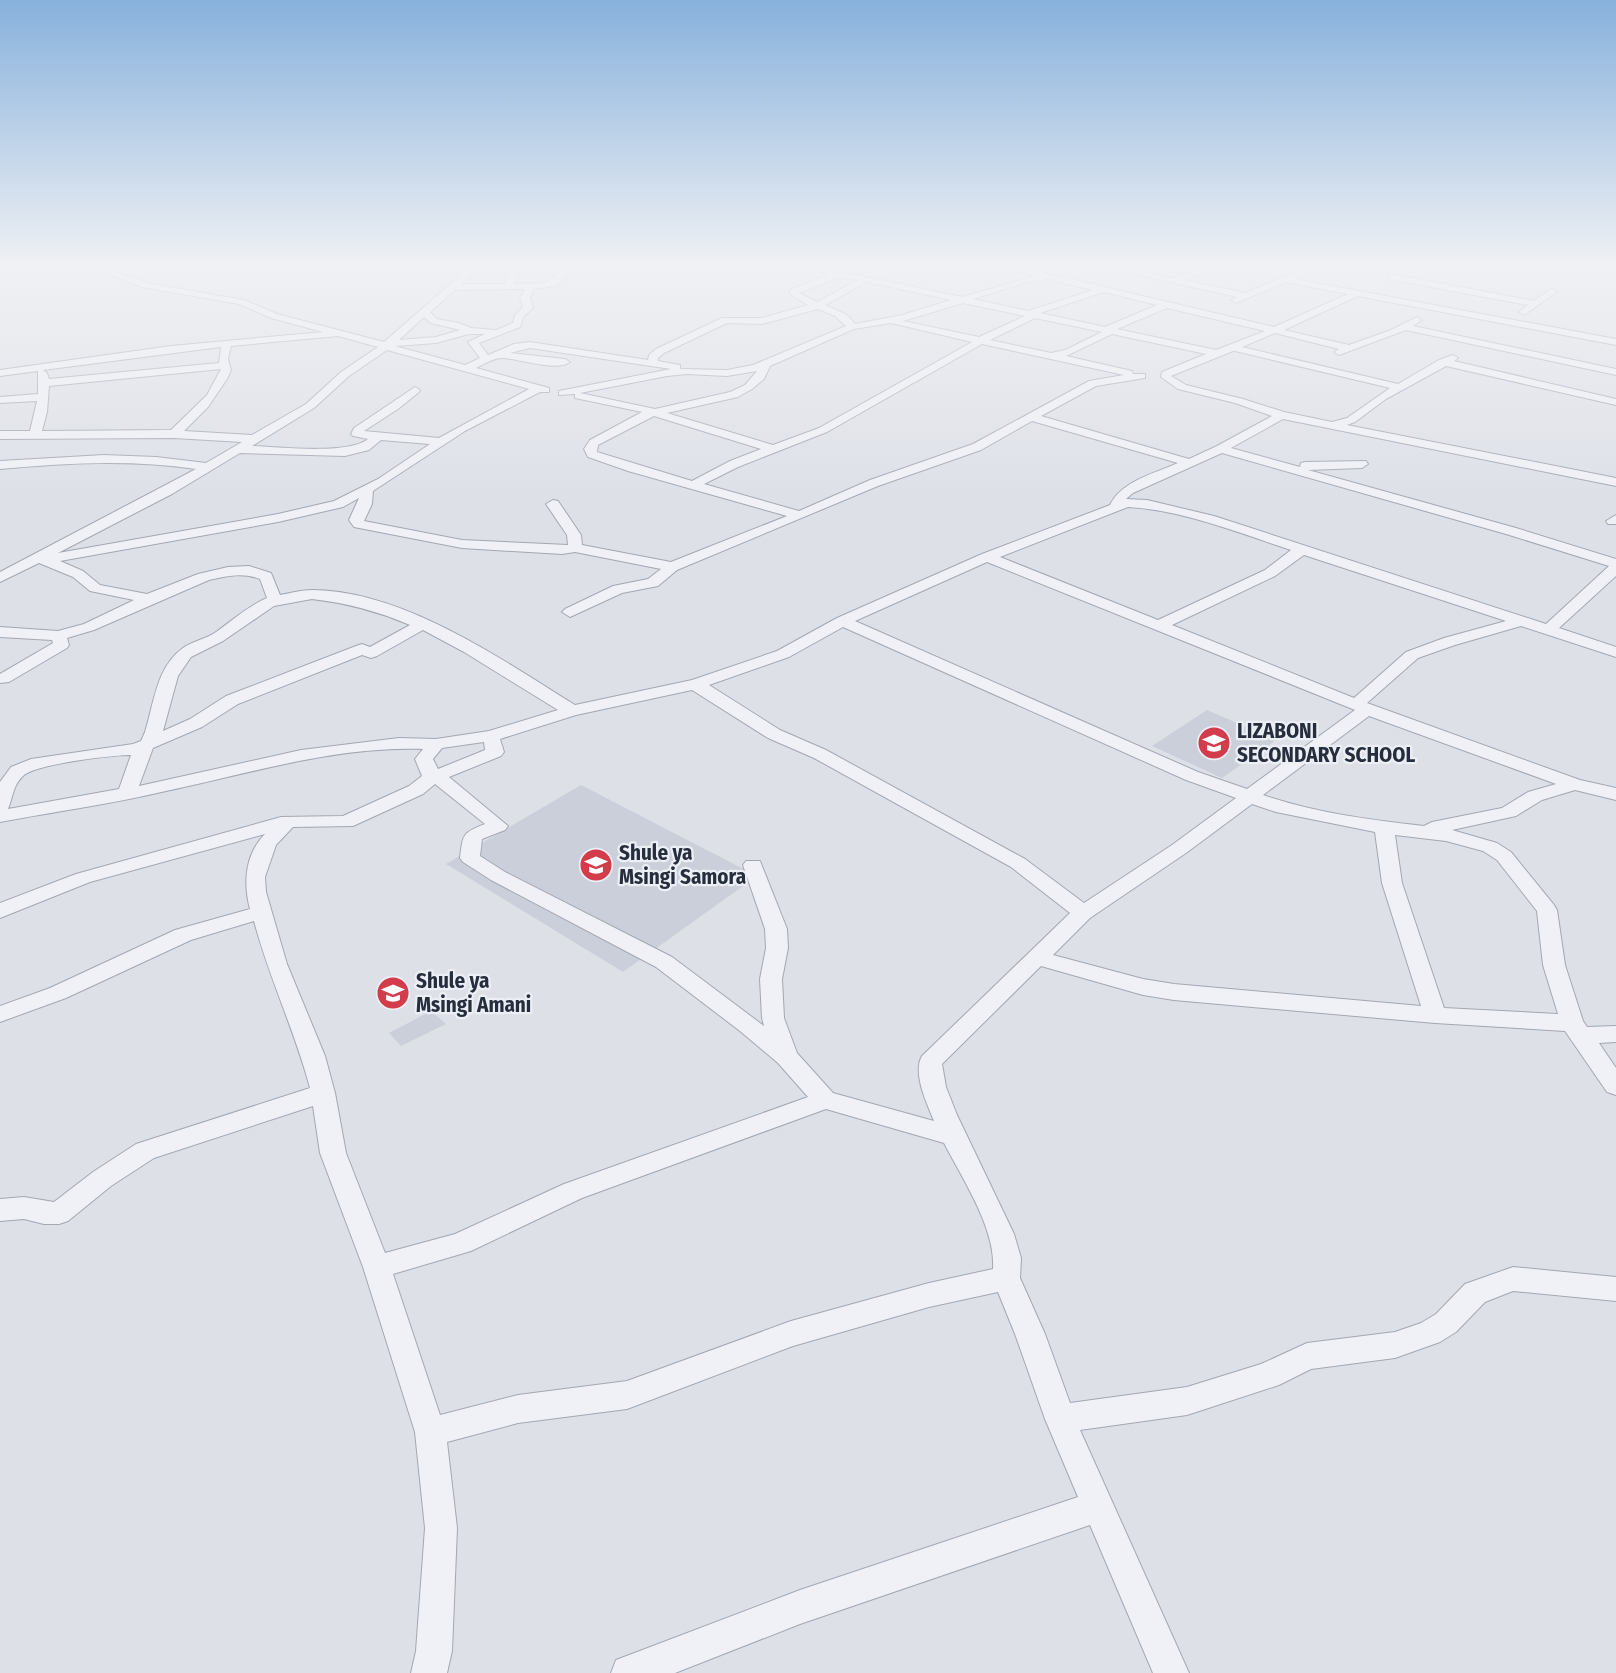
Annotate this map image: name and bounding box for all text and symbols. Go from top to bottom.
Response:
place label: LIZABONI SECONDARY SCHOOL [1237,718,1416,768]
school or university icon: LIZABONI SECONDARY SCHOOL [1196,725,1232,761]
place label: Shule ya Msingi Samora [619,840,746,890]
school or university icon: Shule ya Msingi Samora [578,847,614,883]
place label: Shule ya Msingi Amani [416,968,531,1018]
school or university icon: Shule ya Msingi Amani [375,975,411,1011]

